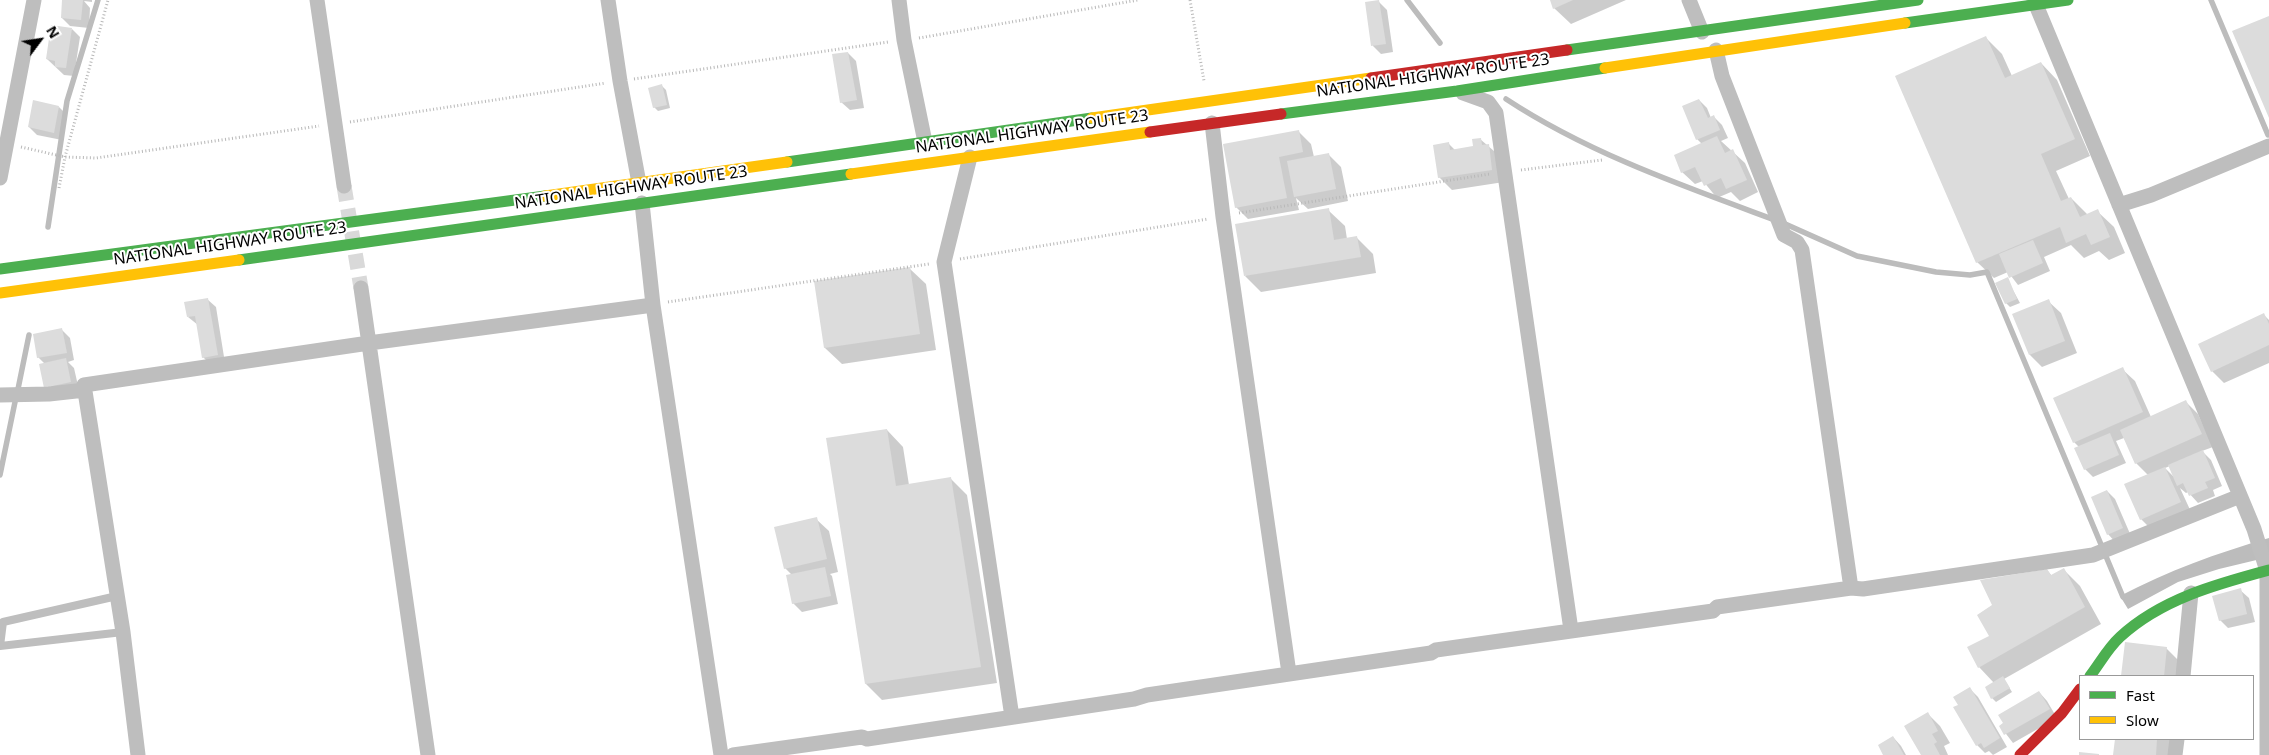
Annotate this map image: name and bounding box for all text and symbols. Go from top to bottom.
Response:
north arrow [15,15,65,65]
text: N [42,22,64,42]
street label: NATIONAL HIGHWAY ROUTE 23 [1315,50,1551,102]
street label: NATIONAL HIGHWAY ROUTE 23 [914,106,1150,158]
street label: NATIONAL HIGHWAY ROUTE 23 [513,162,749,214]
street label: NATIONAL HIGHWAY ROUTE 23 [112,218,348,270]
legend [2079,675,2254,740]
text: Fast [2126,685,2155,705]
text: Slow [2126,710,2159,730]

